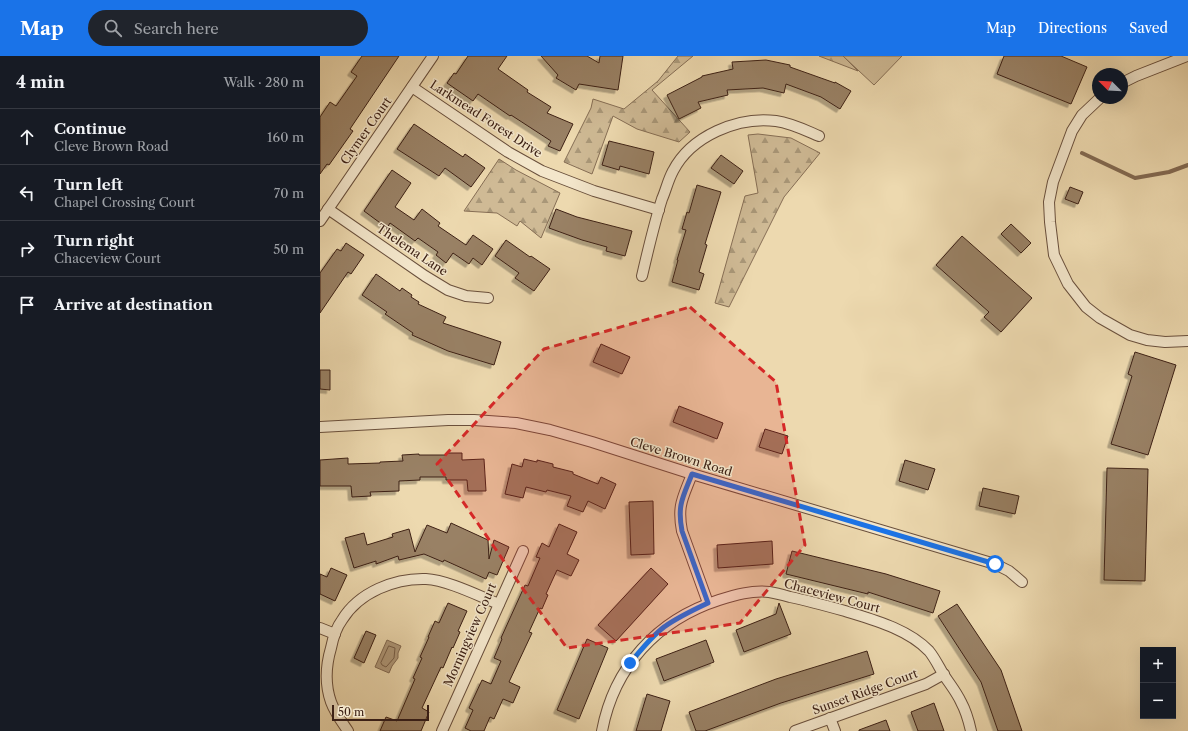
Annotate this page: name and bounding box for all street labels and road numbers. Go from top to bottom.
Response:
street label: Larkmead Forest Drive [427,77,546,161]
street label: Clymer Court [337,94,395,167]
street label: Thelema Lane [374,220,451,279]
street label: Cleve Brown Road [628,434,735,479]
street label: Chaceview Court [783,576,882,616]
street label: Morningview Court [440,580,499,689]
street label: Sunset Ridge Court [810,665,920,718]

